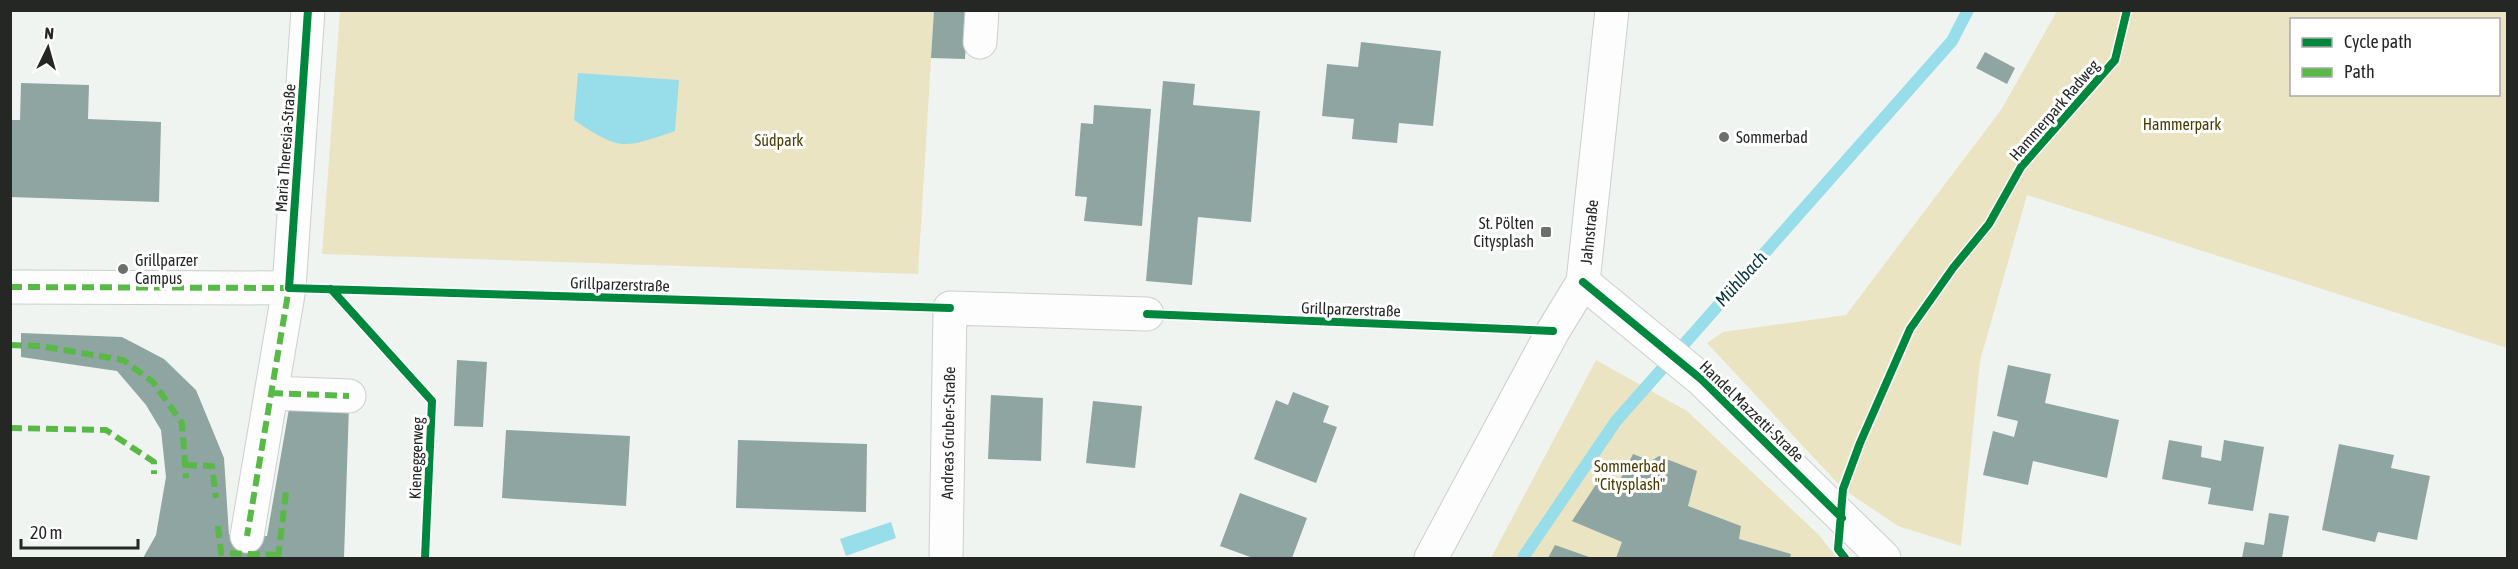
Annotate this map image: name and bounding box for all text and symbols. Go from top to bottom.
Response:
north arrow [18,18,78,78]
legend [2290,18,2500,96]
text: N [44,24,55,42]
text: Cycle path [2344,31,2412,52]
street label: Hammerpark Radweg [2005,56,2103,165]
text: Path [2344,61,2375,82]
street label: Maria Theresia-Straße [272,83,298,213]
park label: Hammerpark [2143,115,2221,134]
place label: Sommerbad [1736,128,1808,146]
marker: Sommerbad [1717,130,1731,144]
park label: Südpark [755,131,803,150]
street label: Jahnstraße [1577,199,1601,265]
place label: St. Pölten Citysplash [1474,214,1534,251]
marker: St. Pölten Citysplash [1539,225,1553,239]
water label: Mühlbach [1711,247,1771,310]
place label: Grillparzer Campus [135,251,198,288]
marker: Grillparzer Campus [116,262,130,276]
street label: Grillparzerstraße [570,273,670,296]
street label: Grillparzerstraße [1301,298,1401,321]
street label: Handel Mazzetti-Straße [1696,357,1808,465]
street label: Andreas Gruber-Straße [938,366,958,500]
street label: Kieneggerweg [406,416,427,500]
park label: Sommerbad "Citysplash" [1594,457,1666,494]
scale bar [21,512,138,550]
text: 20 m [30,522,62,543]

